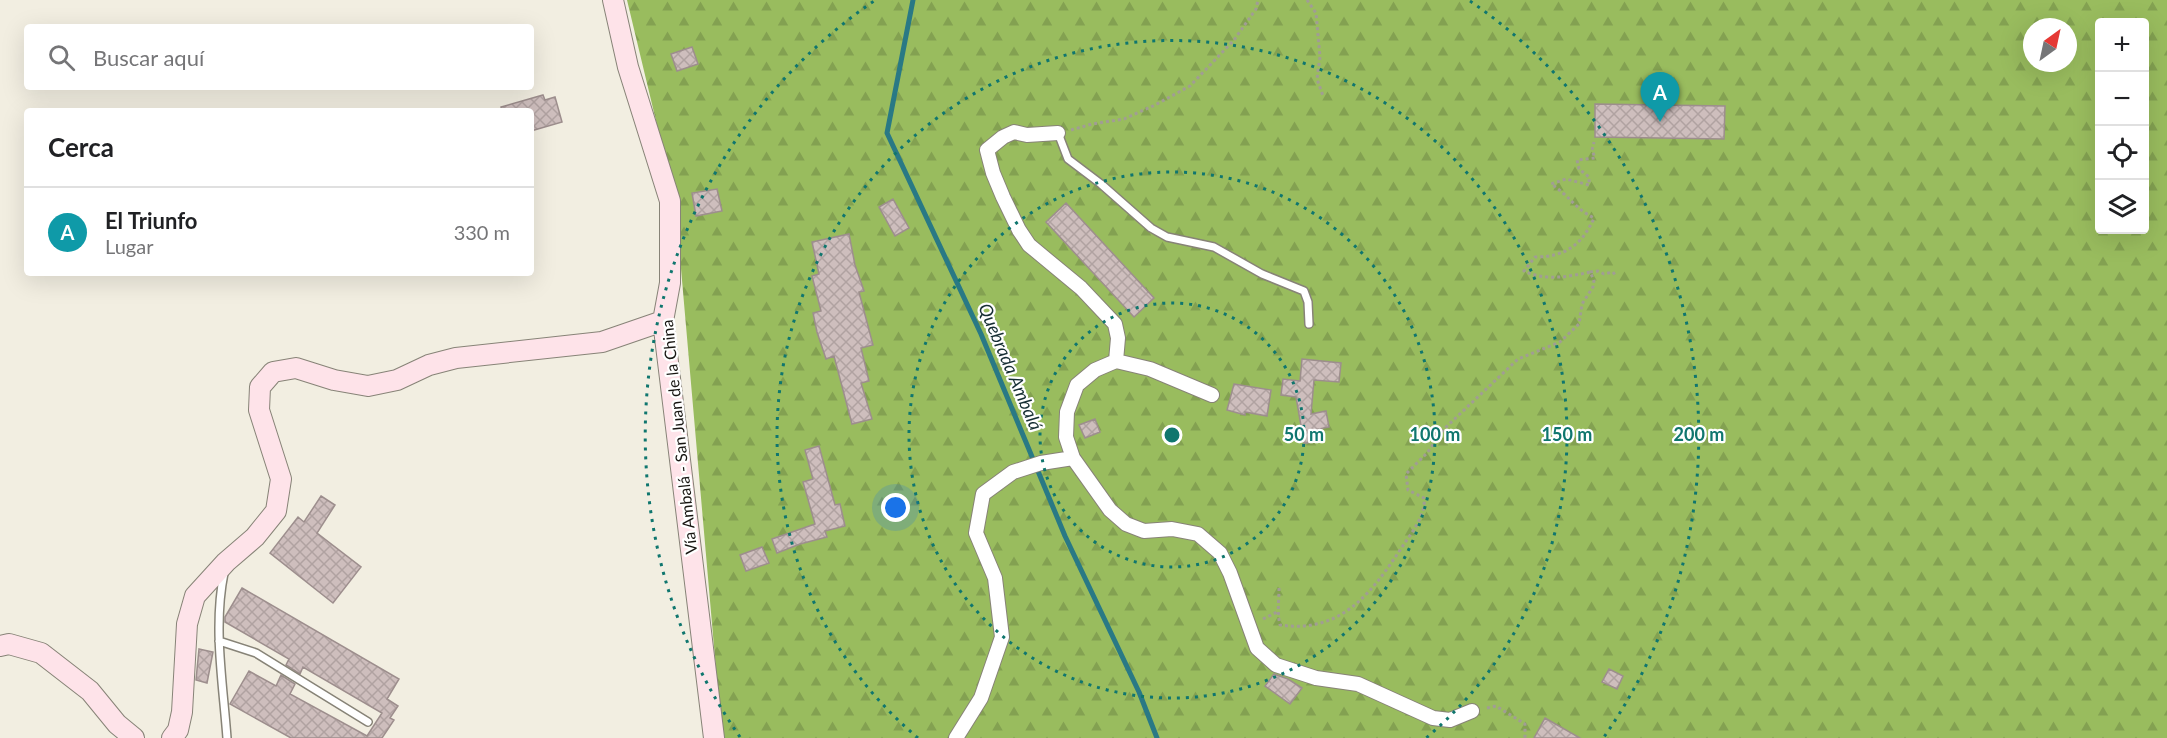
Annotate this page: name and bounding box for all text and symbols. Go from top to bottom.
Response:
north arrow [2023,18,2077,72]
map controls [2095,18,2149,234]
button: + [2095,18,2149,72]
search box [24,24,534,90]
icon: search [45,41,78,74]
text: Buscar aquí [93,44,204,71]
pin: A [1640,72,1680,122]
button: − [2095,72,2149,126]
button: locate [2095,126,2149,180]
text: Cerca [48,131,114,163]
button: layers [2095,180,2149,234]
text: El Triunfo [105,207,197,234]
text: A [61,220,74,244]
text: 330 m [454,220,510,244]
text: Lugar [105,234,153,258]
water label: Quebrada Ambalá [974,300,1048,434]
street label: Vía Ambalá - San Juan de la China [657,319,700,555]
text: 50 m [1284,423,1324,445]
text: 100 m [1410,423,1460,445]
text: 150 m [1542,423,1592,445]
text: 200 m [1674,423,1724,445]
centre of rings [1162,425,1182,445]
your location [881,493,910,522]

